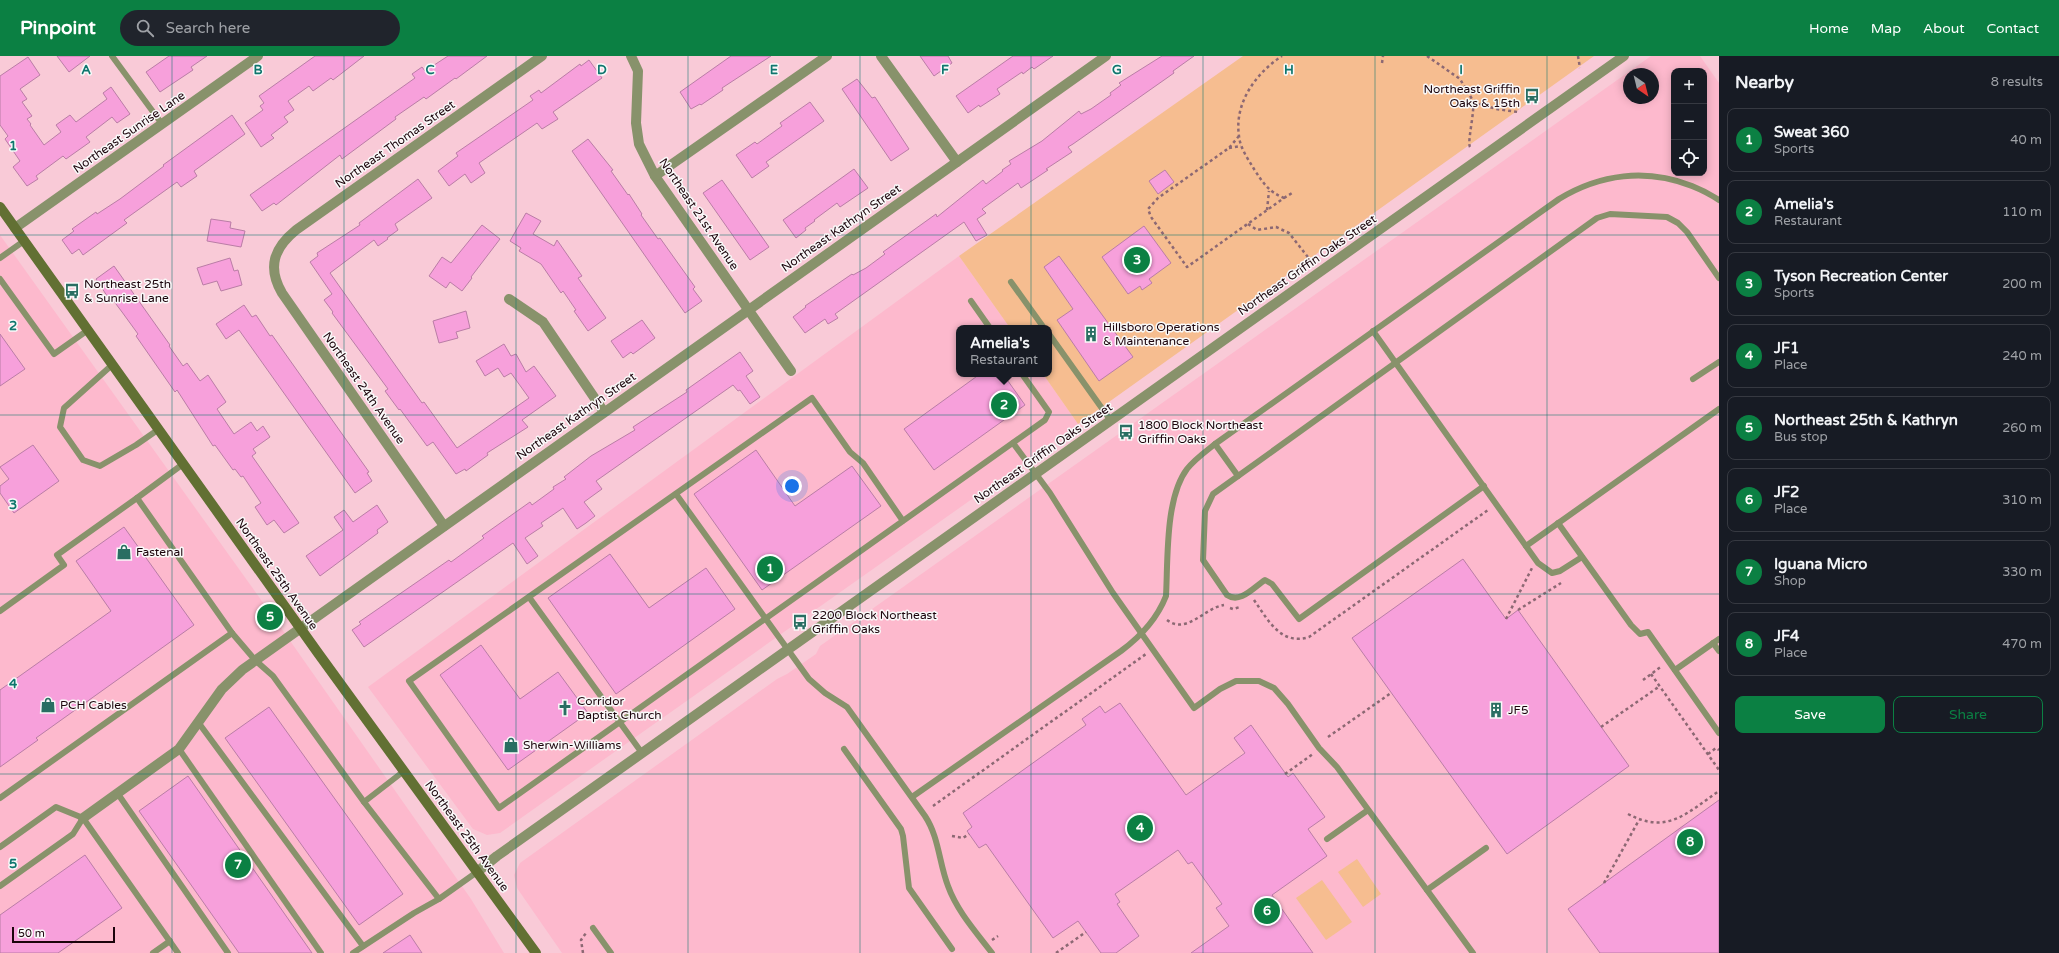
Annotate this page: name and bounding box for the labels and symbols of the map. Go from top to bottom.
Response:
text: A [81,62,91,78]
text: B [253,62,263,78]
text: C [425,62,435,78]
text: D [597,62,607,78]
text: E [770,62,778,78]
text: F [941,62,949,78]
text: G [1112,62,1122,78]
text: H [1284,62,1294,78]
text: I [1459,62,1463,78]
north arrow [1623,68,1659,104]
place label: Northeast Griffin Oaks & 15th [1423,82,1520,110]
bus stop icon: Northeast Griffin Oaks & 15th [1523,87,1541,105]
street label: Northeast Sunrise Lane [70,88,188,176]
street label: Northeast Thomas Street [332,97,458,191]
text: 1 [9,138,17,154]
street label: Northeast 21st Avenue [656,156,742,273]
street label: Northeast Kathryn Street [779,181,904,275]
street label: Northeast Griffin Oaks Street [1235,212,1379,318]
pin: 3 [1124,245,1150,275]
place label: Northeast 25th & Sunrise Lane [84,277,171,305]
bus stop icon: Northeast 25th & Sunrise Lane [63,282,81,300]
text: 2 [9,318,17,334]
place label: Hillsboro Operations & Maintenance [1103,320,1220,348]
building icon: Hillsboro Operations & Maintenance [1082,325,1100,343]
street label: Northeast 24th Avenue [320,329,408,447]
street label: Northeast Kathryn Street [514,369,639,463]
pin: 2 [991,390,1017,420]
street label: Northeast Griffin Oaks Street [971,400,1115,506]
place label: 1800 Block Northeast Griffin Oaks [1138,418,1263,446]
bus stop icon: 1800 Block Northeast Griffin Oaks [1117,423,1135,441]
your location [782,476,802,496]
text: 3 [9,497,17,513]
street label: Northeast 25th Avenue [233,515,321,633]
shop icon: Fastenal [115,543,133,561]
place label: Fastenal [136,545,183,559]
pin: 1 [757,554,783,584]
pin: 5 [257,602,283,632]
place label: 2200 Block Northeast Griffin Oaks [812,608,937,636]
bus stop icon: 2200 Block Northeast Griffin Oaks [791,613,809,631]
text: 4 [9,676,18,692]
place label: Corridor Baptist Church [577,694,662,722]
shop icon: PCH Cables [39,696,57,714]
place label: PCH Cables [60,698,127,712]
church icon: Corridor Baptist Church [556,699,574,717]
building icon: JF5 [1487,701,1505,719]
place label: JF5 [1508,703,1528,717]
shop icon: Sherwin-Williams [502,736,520,754]
place label: Sherwin-Williams [523,738,621,752]
street label: Northeast 25th Avenue [422,778,512,894]
pin: 4 [1127,813,1153,843]
pin: 8 [1677,827,1703,857]
pin: 7 [225,850,251,880]
text: 5 [9,856,17,872]
pin: 6 [1254,896,1280,926]
scale bar [12,925,115,944]

